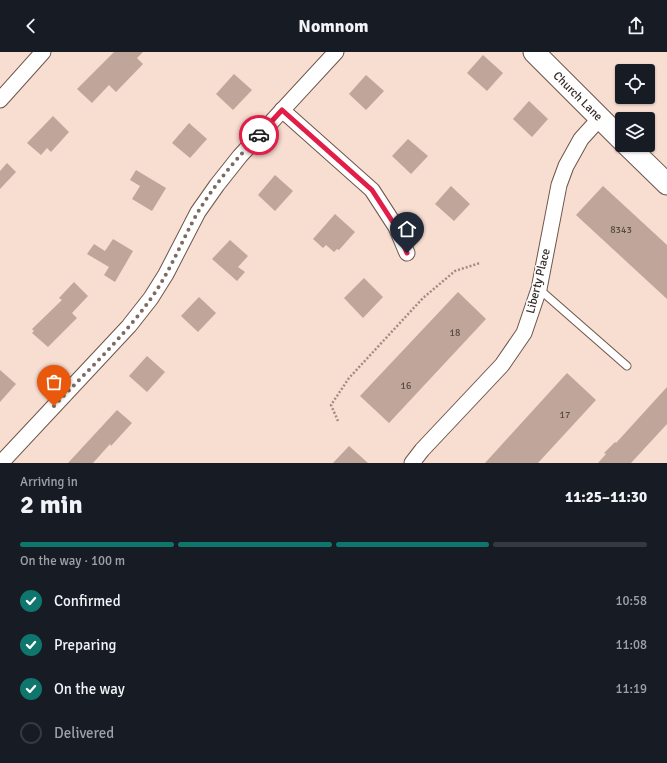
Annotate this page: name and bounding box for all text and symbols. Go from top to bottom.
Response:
icon: back [20,15,42,37]
text: Nomnom [298,15,369,37]
icon: share [625,15,647,37]
map controls [615,64,655,152]
button: locate [615,64,655,104]
street label: Church Lane [550,68,606,124]
button: layers [615,112,655,152]
courier [239,115,279,155]
icon: car [248,124,270,146]
pin [390,212,424,253]
icon: home [396,218,418,240]
house number: 8343 [610,224,632,236]
street label: Liberty Place [523,247,554,315]
house number: 18 [450,327,460,339]
pin [37,365,71,406]
icon: bag [43,371,65,393]
house number: 16 [401,380,411,392]
house number: 17 [560,409,570,421]
text: Arriving in [20,474,78,490]
text: 11:25–11:30 [565,488,647,506]
text: 2 min [20,489,83,521]
text: On the way · 100 m [20,553,125,569]
icon: check [20,590,42,612]
text: Confirmed [54,592,121,610]
text: 10:58 [615,593,647,609]
icon: check [20,634,42,656]
text: Preparing [54,636,117,654]
text: 11:08 [615,637,647,653]
icon: check [20,678,42,700]
text: On the way [54,680,125,698]
text: 11:19 [615,681,647,697]
text: Delivered [54,724,114,742]

